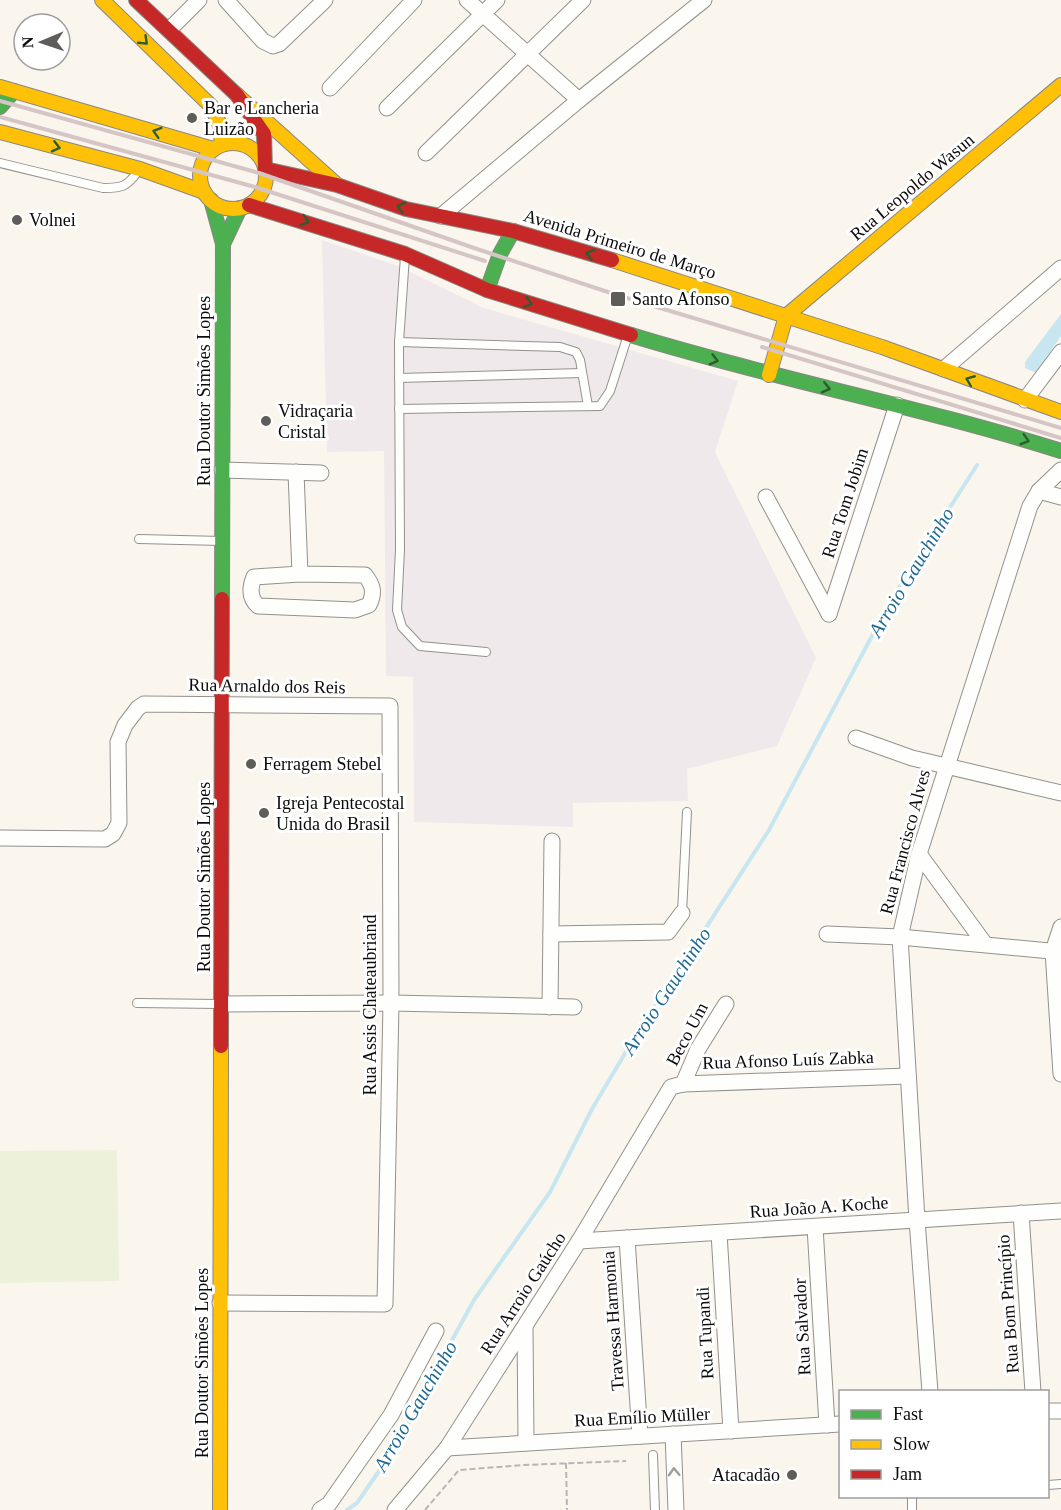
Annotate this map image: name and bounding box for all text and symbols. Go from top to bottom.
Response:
north arrow [12,12,72,72]
one-way arrow [137,33,148,44]
text: N [19,36,36,49]
place label: Bar e Lancheria Luizão [204,98,319,139]
marker: Bar e Lancheria Luizão [185,111,199,125]
one-way arrow [152,127,163,139]
street label: Rua Leopoldo Wasun [846,129,978,245]
one-way arrow [51,140,61,152]
one-way arrow [396,202,407,214]
street label: Avenida Primeiro de Março [521,205,719,283]
place label: Volnei [29,210,76,230]
marker: Volnei [10,213,24,227]
one-way arrow [299,214,310,226]
one-way arrow [585,249,596,261]
place label: Santo Afonso [632,289,730,309]
marker: Santo Afonso [609,290,627,308]
street label: Rua Doutor Simões Lopes [194,296,214,486]
one-way arrow [522,296,533,308]
one-way arrow [709,352,719,365]
one-way arrow [965,375,976,387]
one-way arrow [821,381,831,394]
place label: Vidraçaria Cristal [278,401,353,442]
marker: Vidraçaria Cristal [259,414,273,428]
one-way arrow [1019,433,1030,445]
street label: Rua Tom Jobim [818,445,872,561]
water label: Arroio Gauchinho [863,504,958,642]
street label: Rua Arnaldo dos Reis [188,675,346,697]
place label: Ferragem Stebel [263,754,381,774]
marker: Ferragem Stebel [244,757,258,771]
street label: Rua Francisco Alves [876,767,934,917]
street label: Rua Doutor Simões Lopes [194,782,214,972]
place label: Igreja Pentecostal Unida do Brasil [276,793,404,834]
marker: Igreja Pentecostal Unida do Brasil [257,806,271,820]
street label: Rua Assis Chateaubriand [360,915,380,1095]
water label: Arroio Gauchinho [616,924,715,1060]
street label: Beco Um [662,999,712,1069]
street label: Rua Afonso Luís Zabka [702,1047,874,1073]
street label: Rua João A. Koche [749,1192,889,1222]
street label: Rua Arroio Gaúcho [476,1228,570,1358]
street label: Rua Bom Princípio [993,1234,1023,1374]
street label: Travessa Harmonia [598,1251,628,1391]
street label: Rua Doutor Simões Lopes [192,1268,212,1458]
street label: Rua Salvador [789,1278,815,1376]
street label: Rua Tupandi [693,1286,717,1380]
water label: Arroio Gauchinho [368,1337,461,1477]
legend [839,1390,1049,1498]
street label: Rua Emílio Müller [574,1403,710,1431]
text: Fast [893,1404,923,1424]
text: Slow [893,1434,930,1454]
text: Jam [893,1464,922,1484]
place label: Atacadão [712,1465,780,1485]
one-way arrow [668,1468,681,1477]
marker: Atacadão [785,1468,799,1482]

